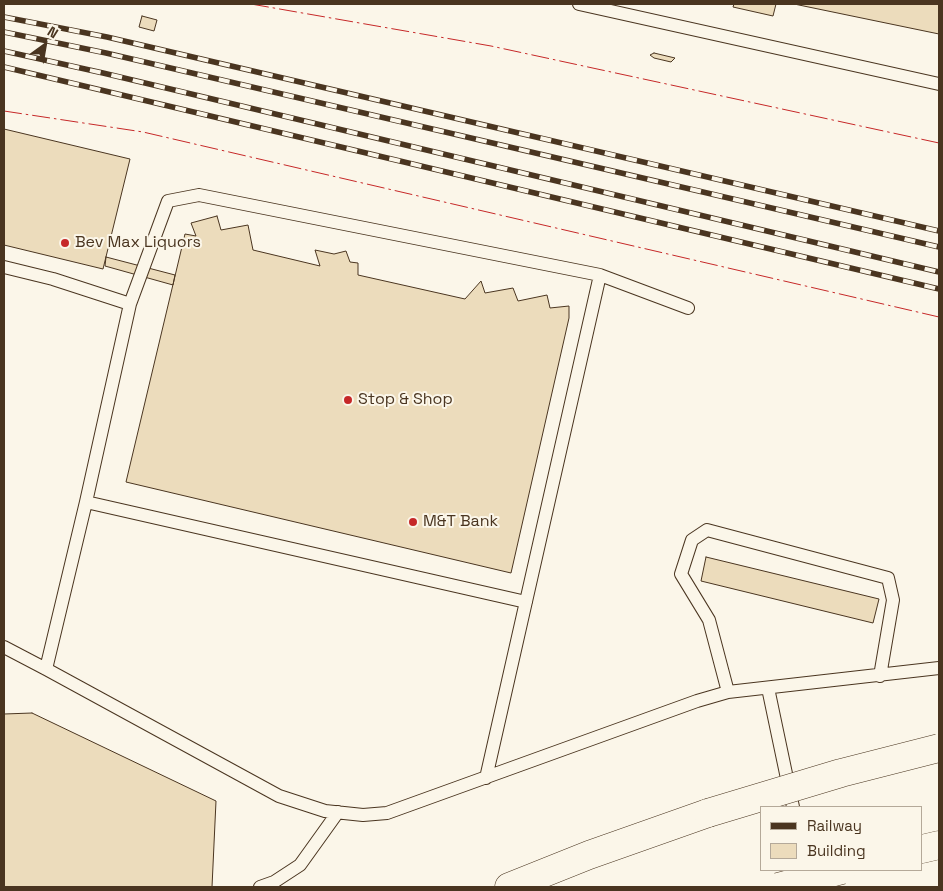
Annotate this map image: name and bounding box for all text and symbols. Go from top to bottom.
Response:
north arrow [20,20,70,70]
text: N [44,22,62,42]
place label: Bev Max Liquors [75,233,201,253]
marker: Bev Max Liquors [59,237,71,249]
place label: Stop & Shop [358,390,453,410]
marker: Stop & Shop [342,394,354,406]
place label: M&T Bank [423,512,498,532]
marker: M&T Bank [407,516,419,528]
legend [760,806,923,871]
text: Railway [807,816,862,835]
text: Building [807,841,866,860]

